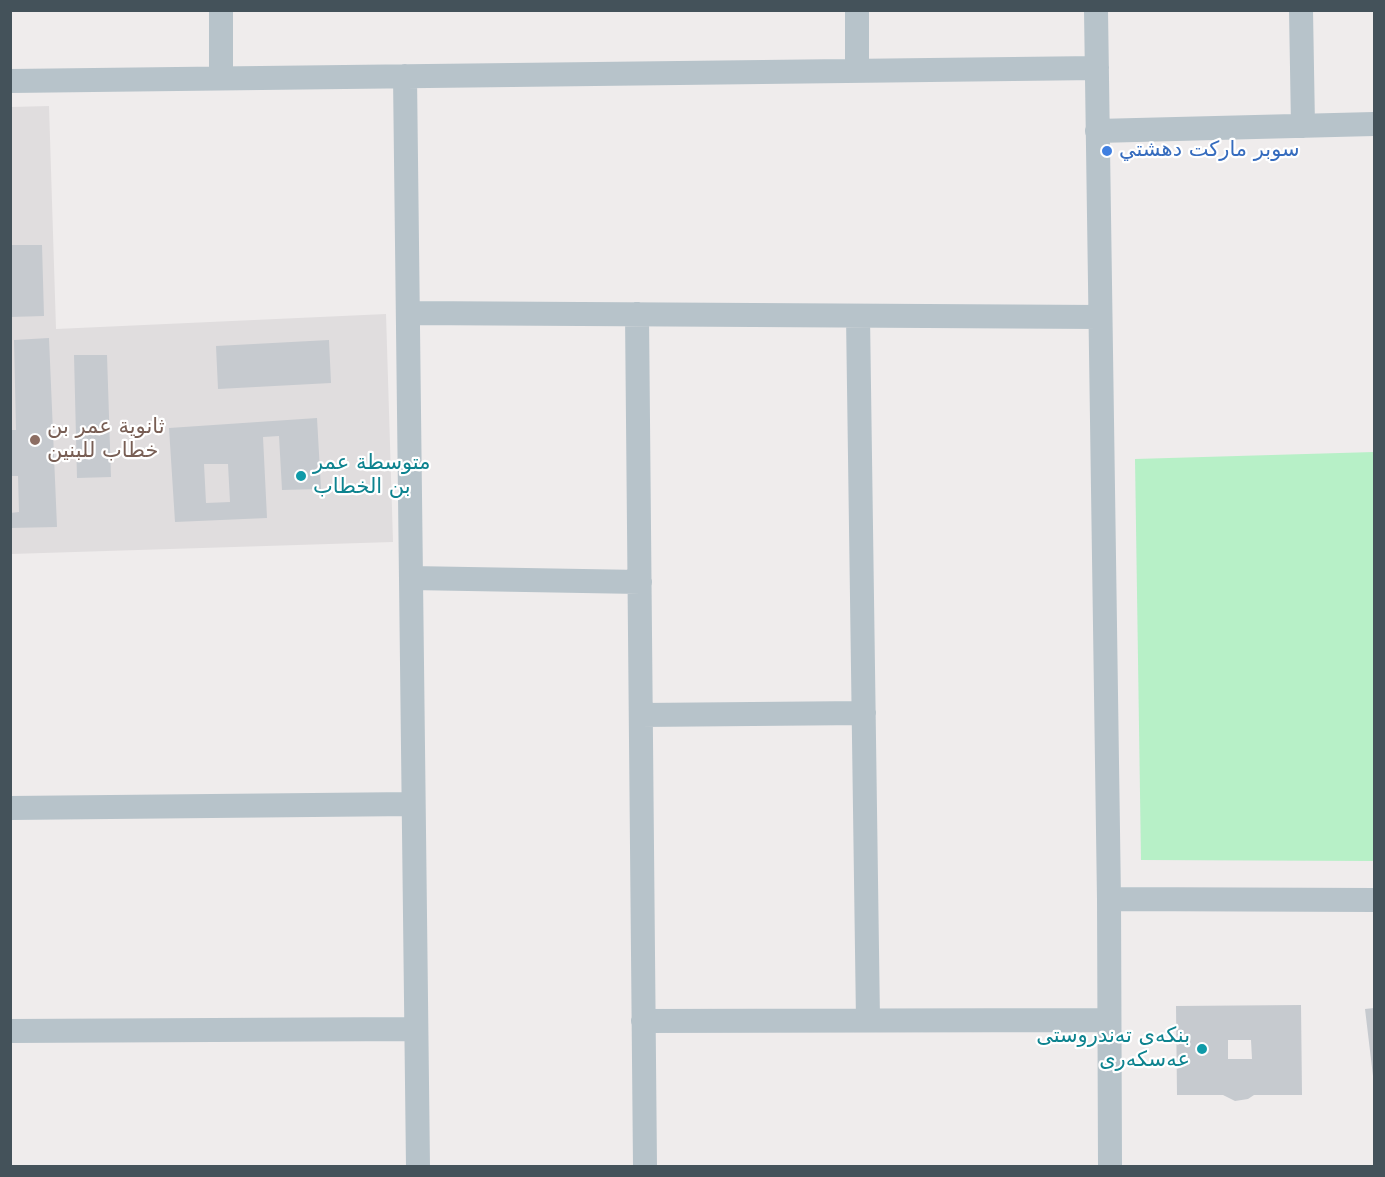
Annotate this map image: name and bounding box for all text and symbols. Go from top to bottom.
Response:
place label: سوبر ماركت دهشتي [1119,138,1300,164]
marker: سوبر ماركت دهشتي [1100,144,1114,158]
place label: ثانوية عمر بن خطاب للبنين [47,415,164,465]
marker: ثانوية عمر بن خطاب للبنين [28,433,42,447]
place label: متوسطة عمر بن الخطاب [313,451,430,501]
marker: متوسطة عمر بن الخطاب [294,469,308,483]
place label: بنکەی تەندروستی عەسکەری [1036,1024,1190,1074]
marker: بنکەی تەندروستی عەسکەری [1195,1042,1209,1056]

